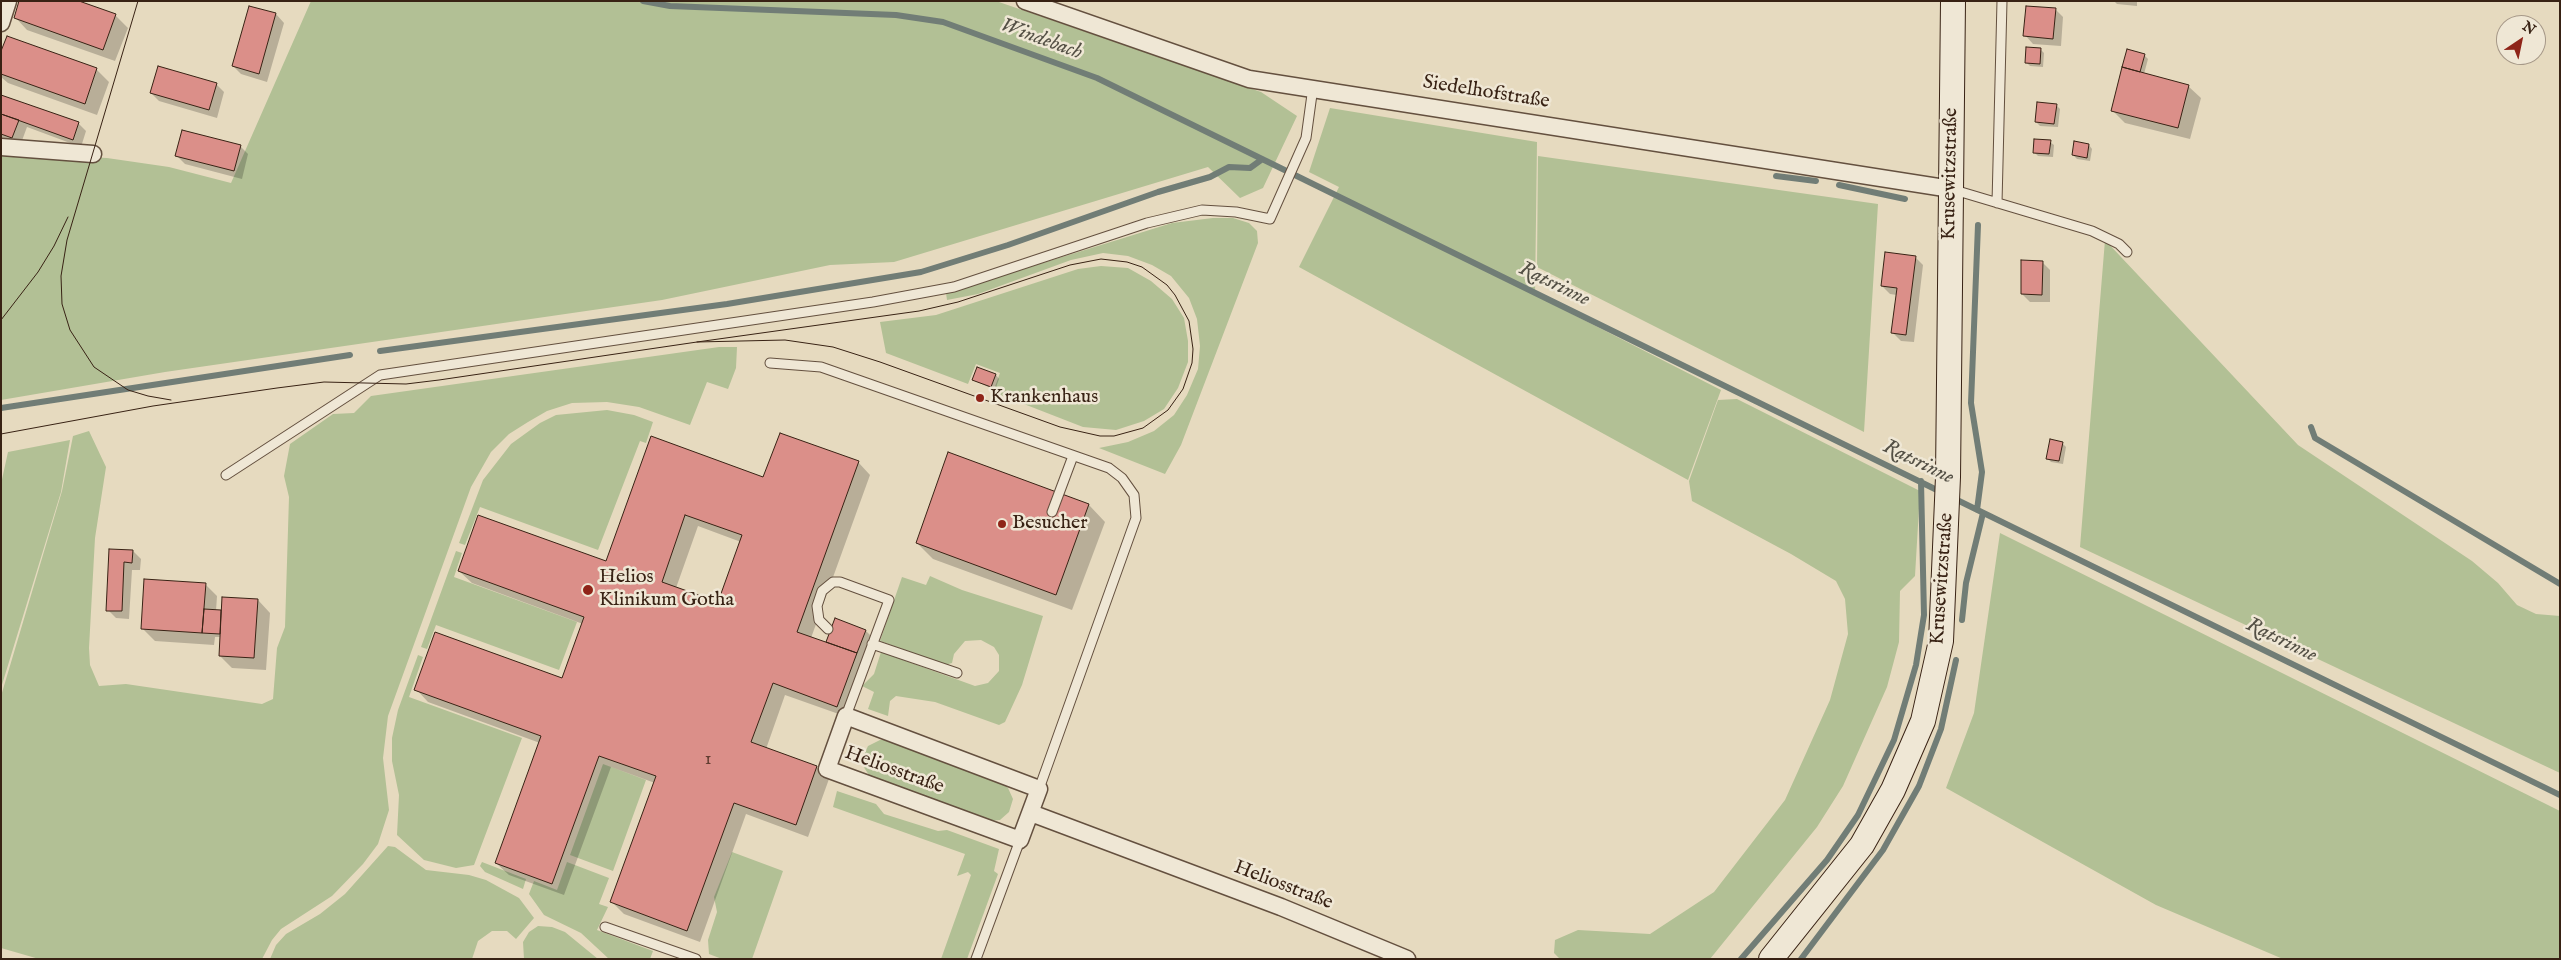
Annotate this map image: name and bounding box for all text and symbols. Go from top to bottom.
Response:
water label: Windebach [997,14,1085,66]
north arrow [2496,15,2546,65]
text: N [2519,18,2539,39]
street label: Siedelhofstraße [1421,71,1551,115]
street label: Krusewitzstraße [1938,108,1964,240]
water label: Ratsrinne [1514,257,1594,313]
place label: Krankenhaus [990,386,1098,410]
marker: Krankenhaus [974,392,986,404]
water label: Ratsrinne [1878,435,1958,491]
place label: Besucher [1012,512,1088,536]
street label: Krusewitzstraße [1926,512,1960,646]
marker: Besucher [996,518,1008,530]
place label: Helios Klinikum Gotha [599,566,734,613]
marker: Helios Klinikum Gotha [581,583,595,597]
water label: Ratsrinne [2241,613,2321,669]
street label: Heliosstraße [841,742,947,800]
house number: 1 [705,749,711,771]
street label: Heliosstraße [1230,856,1336,916]

